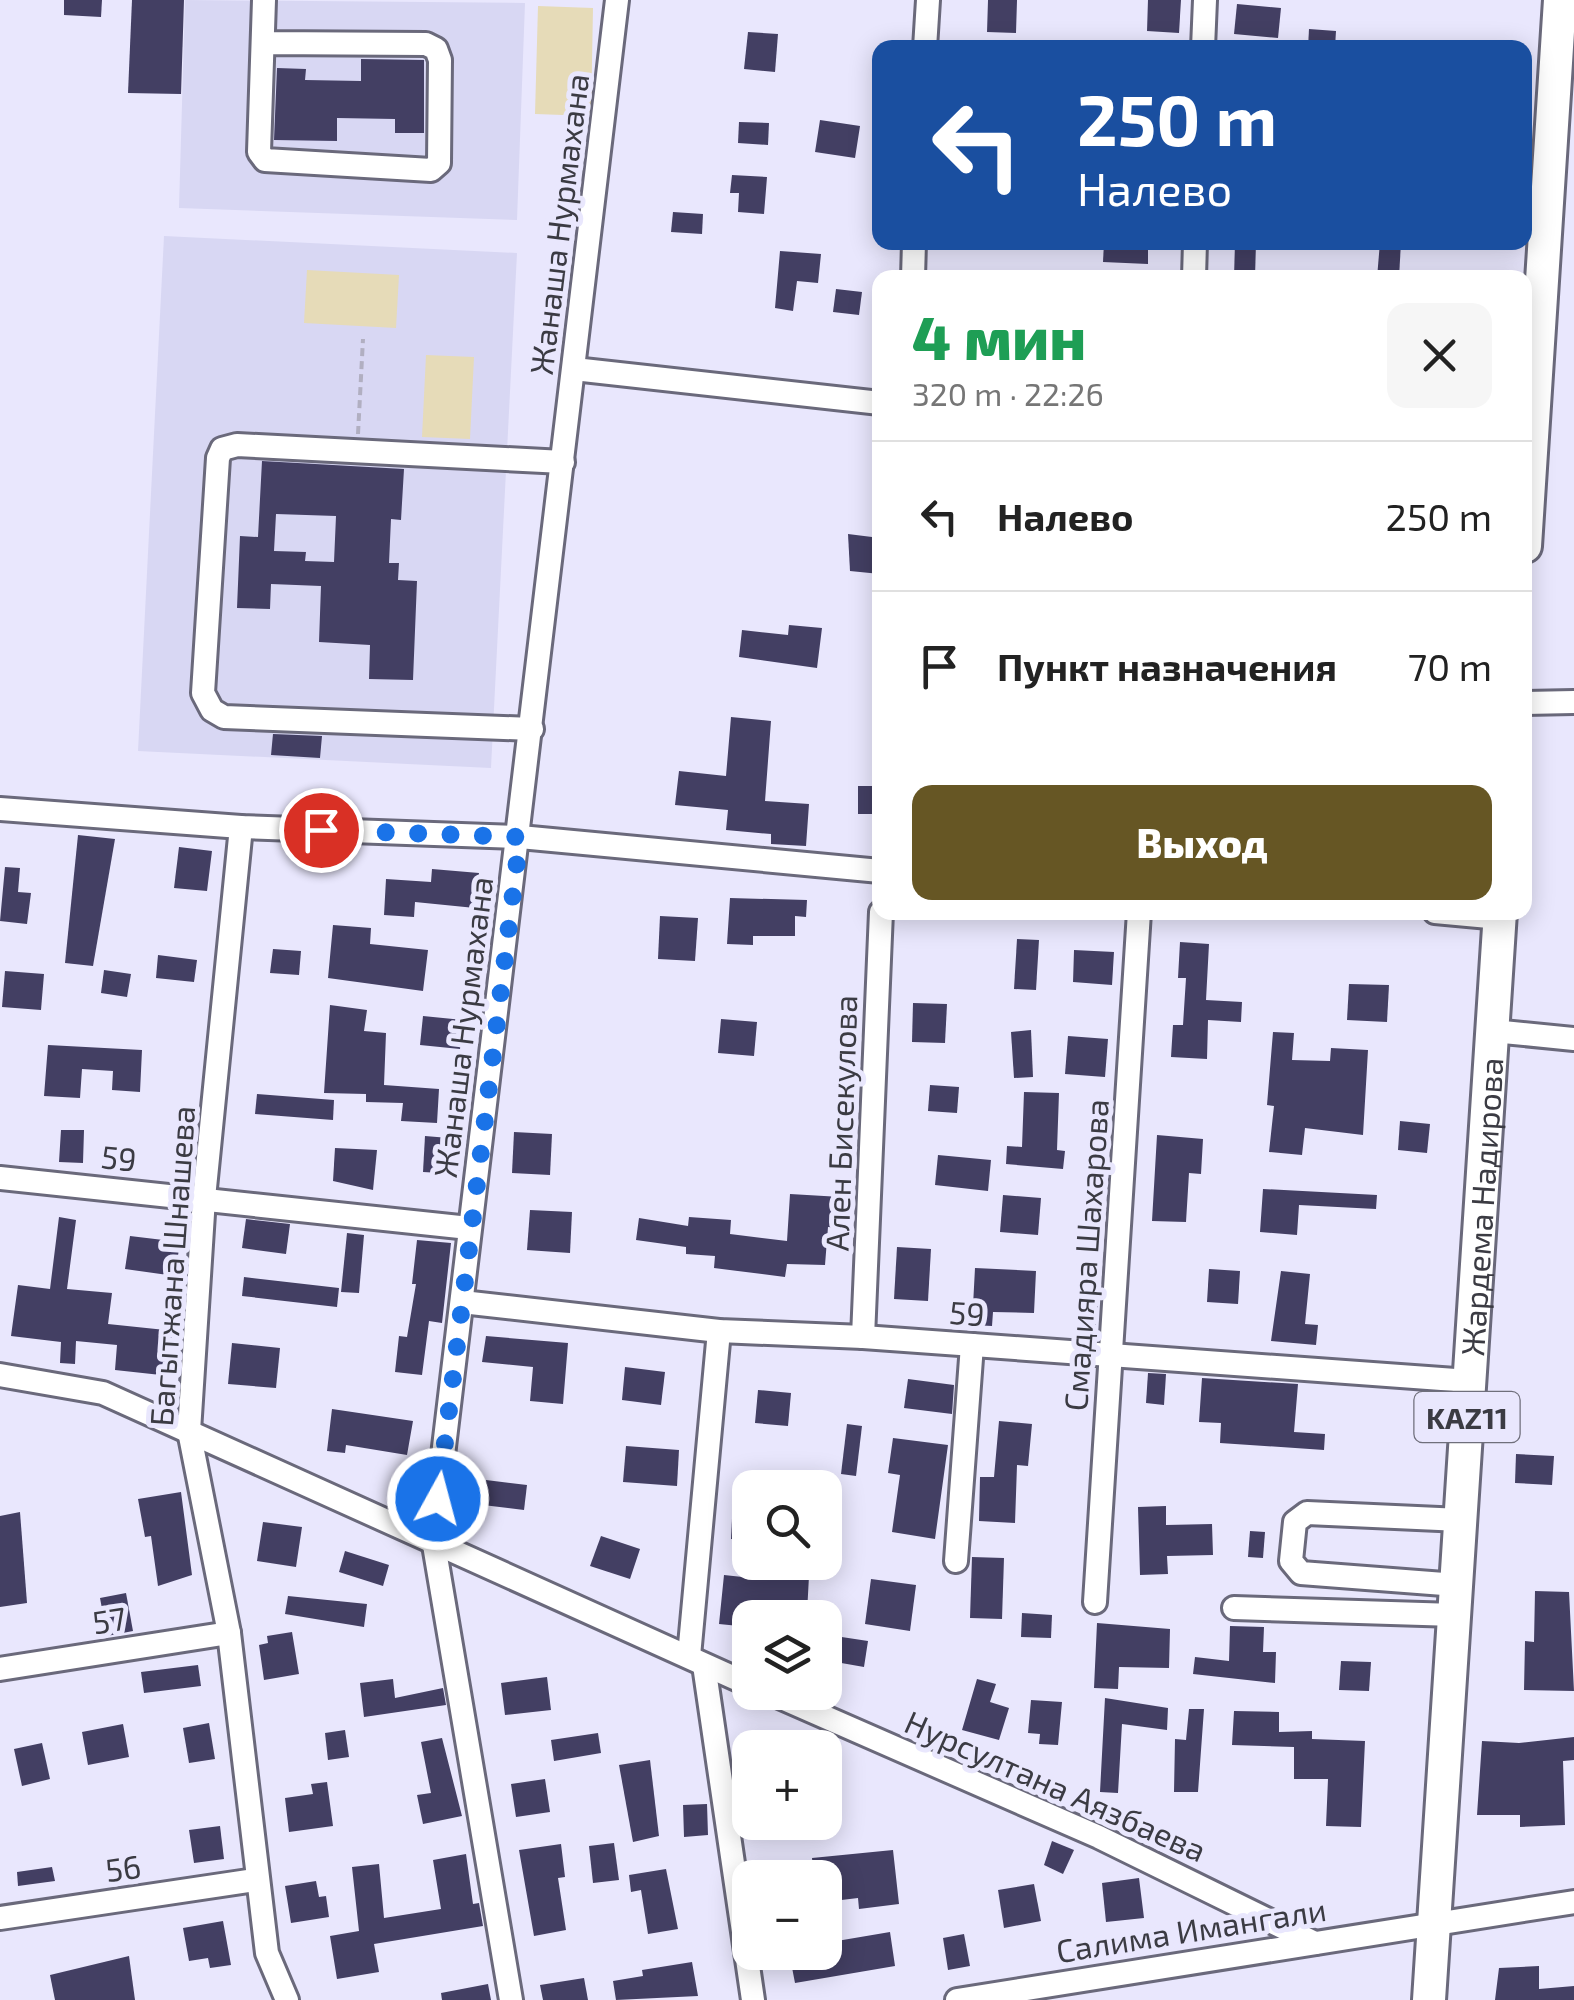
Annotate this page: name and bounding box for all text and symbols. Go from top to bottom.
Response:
street label: Жанаша Нурмахана [521,71,596,377]
text: 250 m [1077,76,1277,160]
icon: left [912,80,1042,210]
text: Налево [1077,161,1232,215]
text: 4 мин [912,300,1086,372]
button: close [1387,303,1492,408]
text: 320 m · 22:26 [912,374,1104,412]
icon: left [912,489,967,544]
text: Налево [997,493,1133,539]
text: 250 m [1386,493,1492,539]
icon: arrive [912,639,967,694]
text: Пункт назначения [997,643,1337,689]
text: 70 m [1408,643,1492,689]
button: Выход [912,785,1492,900]
pin [279,788,364,873]
icon: arrive [294,803,349,858]
street label: Жанаша Нурмахана [425,874,500,1180]
street label: Ален Бисекулова [817,994,864,1252]
street label: Жардема Надирова [1452,1056,1509,1357]
street label: Смадияра Шахарова [1055,1098,1115,1412]
street label: Багытжана Шнашева [141,1104,201,1428]
street label: 59 [99,1136,139,1178]
street label: 59 [948,1292,986,1332]
road number: KAZ11 [1414,1392,1520,1442]
position arrow [386,1447,490,1551]
map controls [732,1470,842,1970]
button: search [732,1470,842,1580]
street label: 57 [89,1598,129,1640]
button: layers [732,1600,842,1710]
street label: Нурсултана Аязбаева [899,1701,1212,1869]
button: + [732,1730,842,1840]
street label: 56 [103,1846,143,1888]
button: − [732,1860,842,1970]
street label: Салима Имангали [1053,1889,1329,1969]

